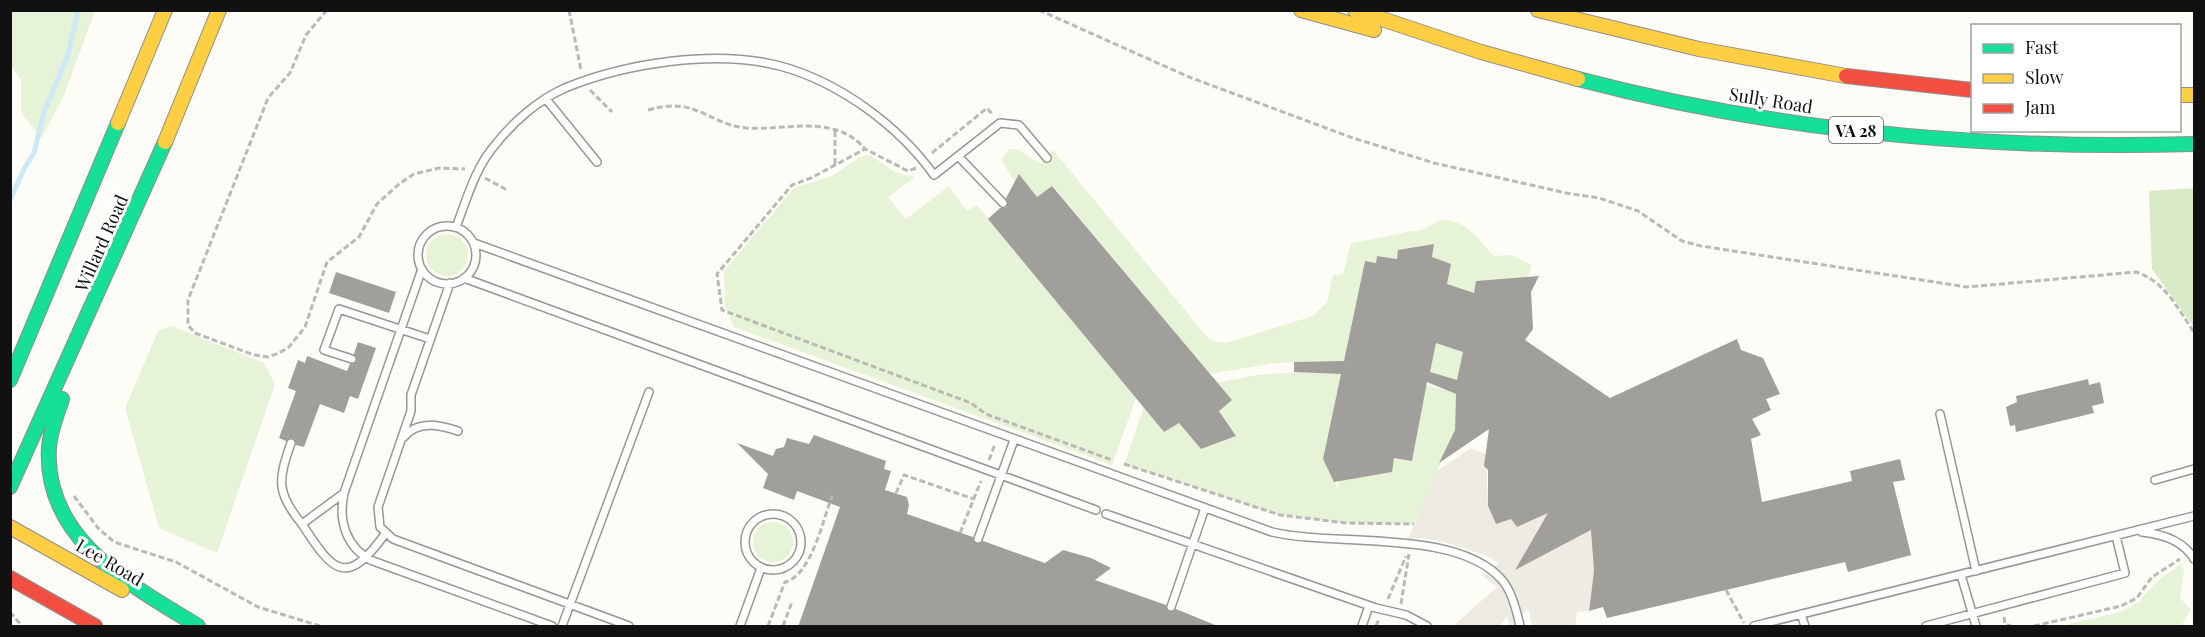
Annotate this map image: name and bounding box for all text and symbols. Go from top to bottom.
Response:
legend [1971,24,2181,132]
text: Fast [2025,35,2059,59]
text: Slow [2025,65,2063,89]
street label: Sully Road [1727,82,1815,119]
text: Jam [2024,95,2055,119]
road number: VA 28 [1829,117,1883,143]
street label: Willard Road [68,190,133,296]
street label: Lee Road [72,533,149,591]

